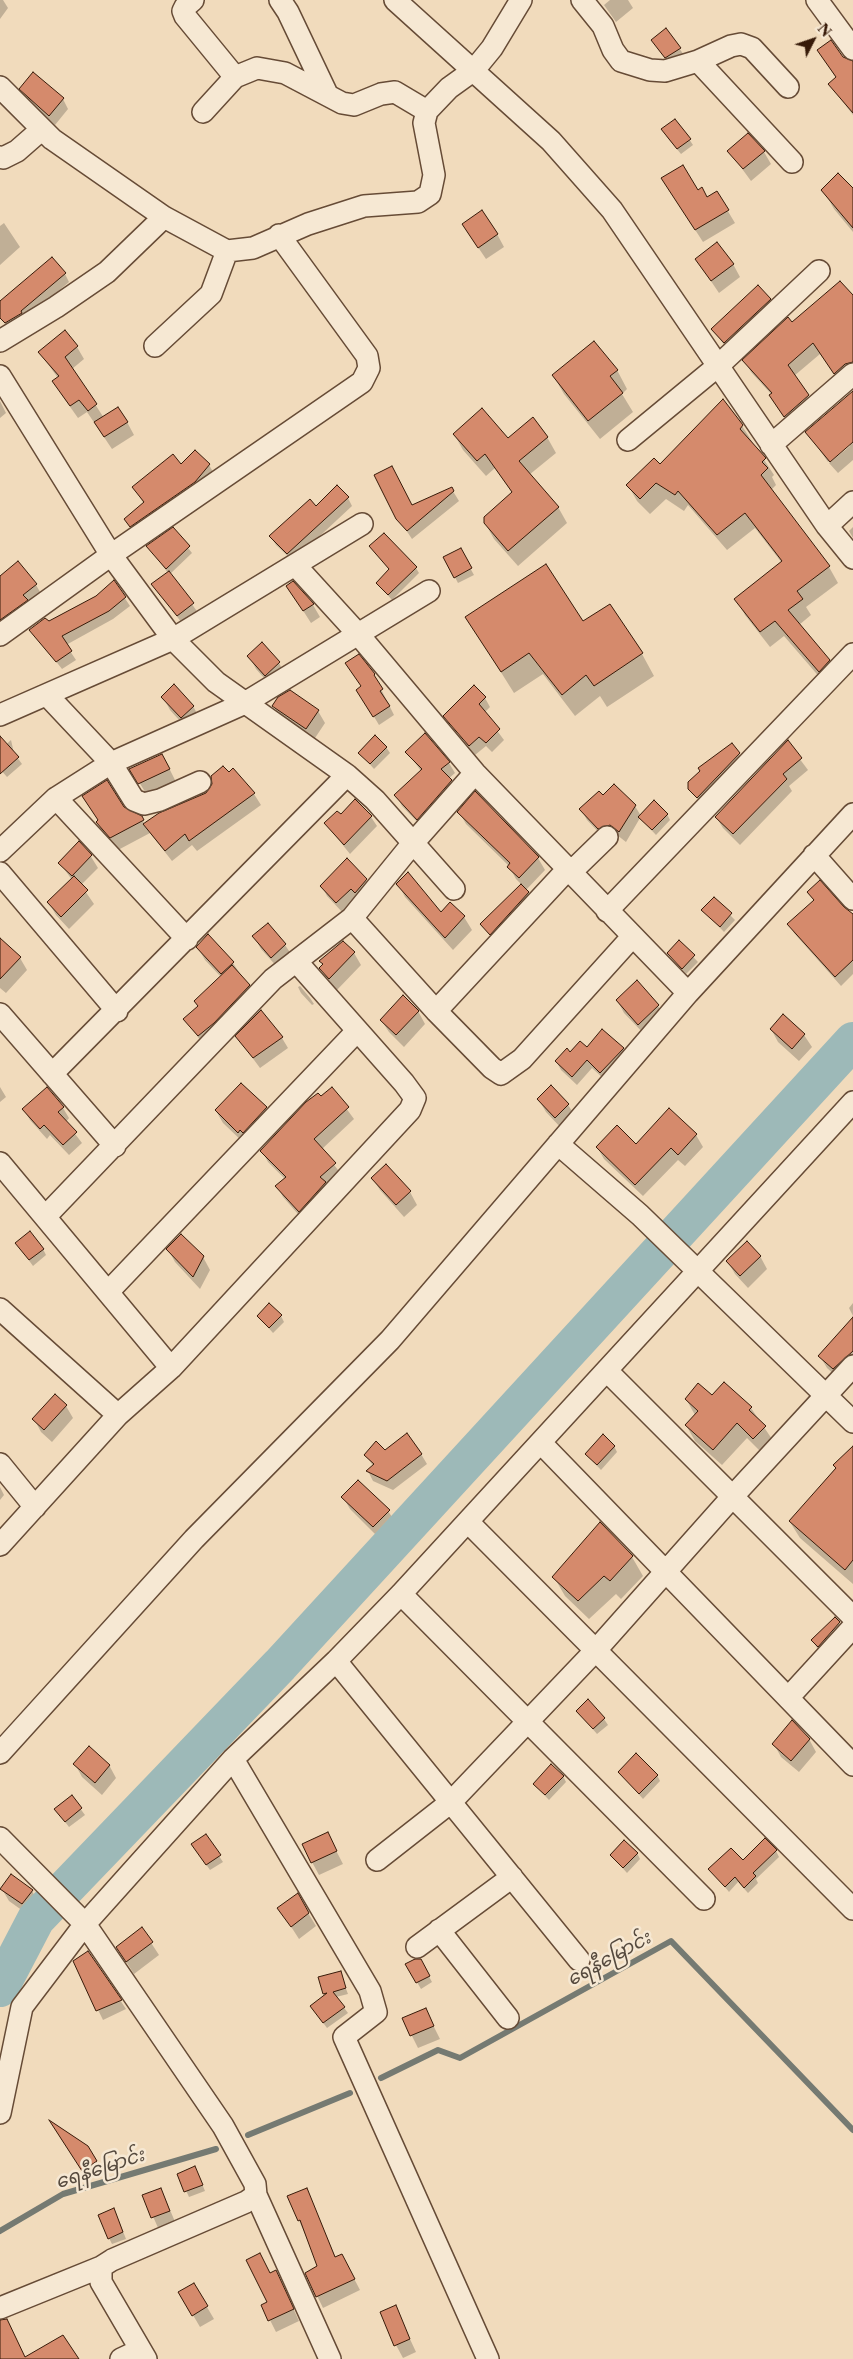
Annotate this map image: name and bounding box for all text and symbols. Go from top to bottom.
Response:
north arrow [788,15,838,65]
text: N [814,20,835,41]
water label: ရေနီမြောင်း [563,1927,655,1991]
water label: ရေနီမြောင်း [53,2144,147,2194]

